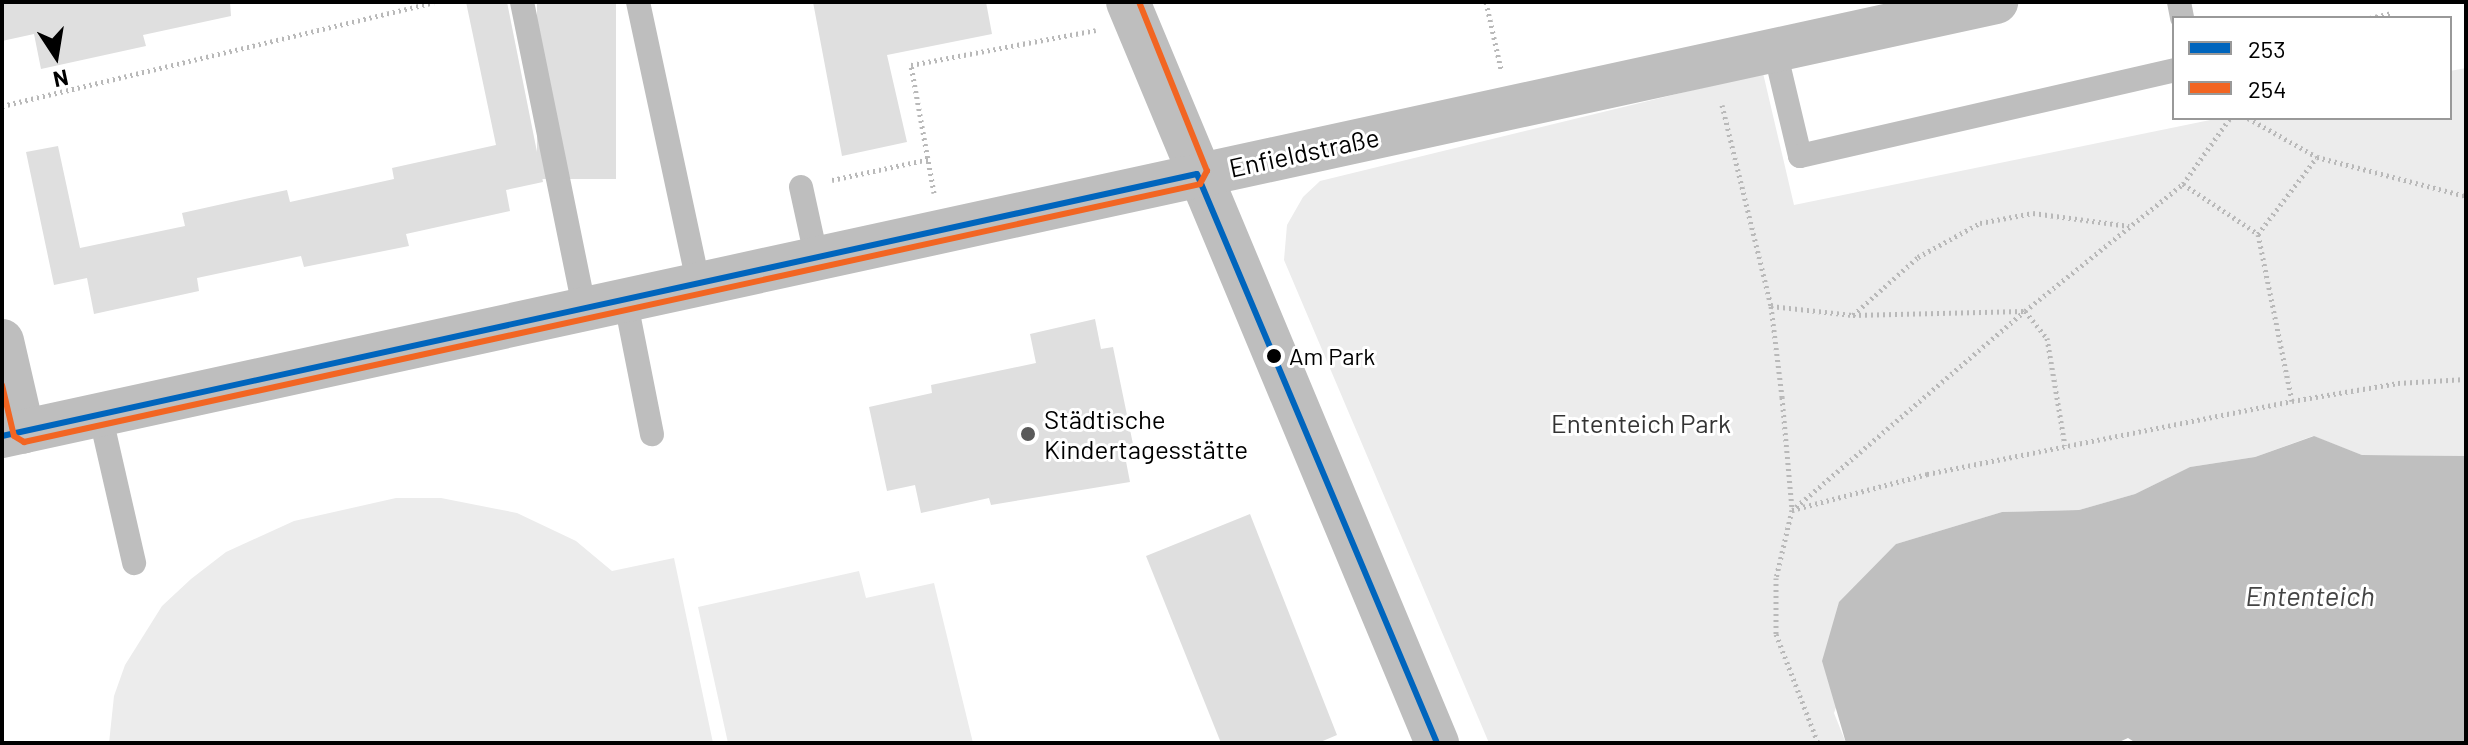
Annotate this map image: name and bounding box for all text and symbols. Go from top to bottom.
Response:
north arrow [16,16,96,96]
legend [2172,16,2452,120]
text: 253 [2248,34,2286,63]
text: N [51,65,71,94]
text: 254 [2248,74,2286,103]
street label: Enfieldstraße [1226,121,1382,183]
place label: Am Park [1289,342,1375,370]
marker: Am Park [1266,348,1282,364]
place label: Städtische Kindertagesstätte [1044,403,1248,464]
park label: Ententeich Park [1551,407,1731,439]
marker: Städtische Kindertagesstätte [1019,425,1037,443]
water label: Ententeich [2245,578,2375,612]

